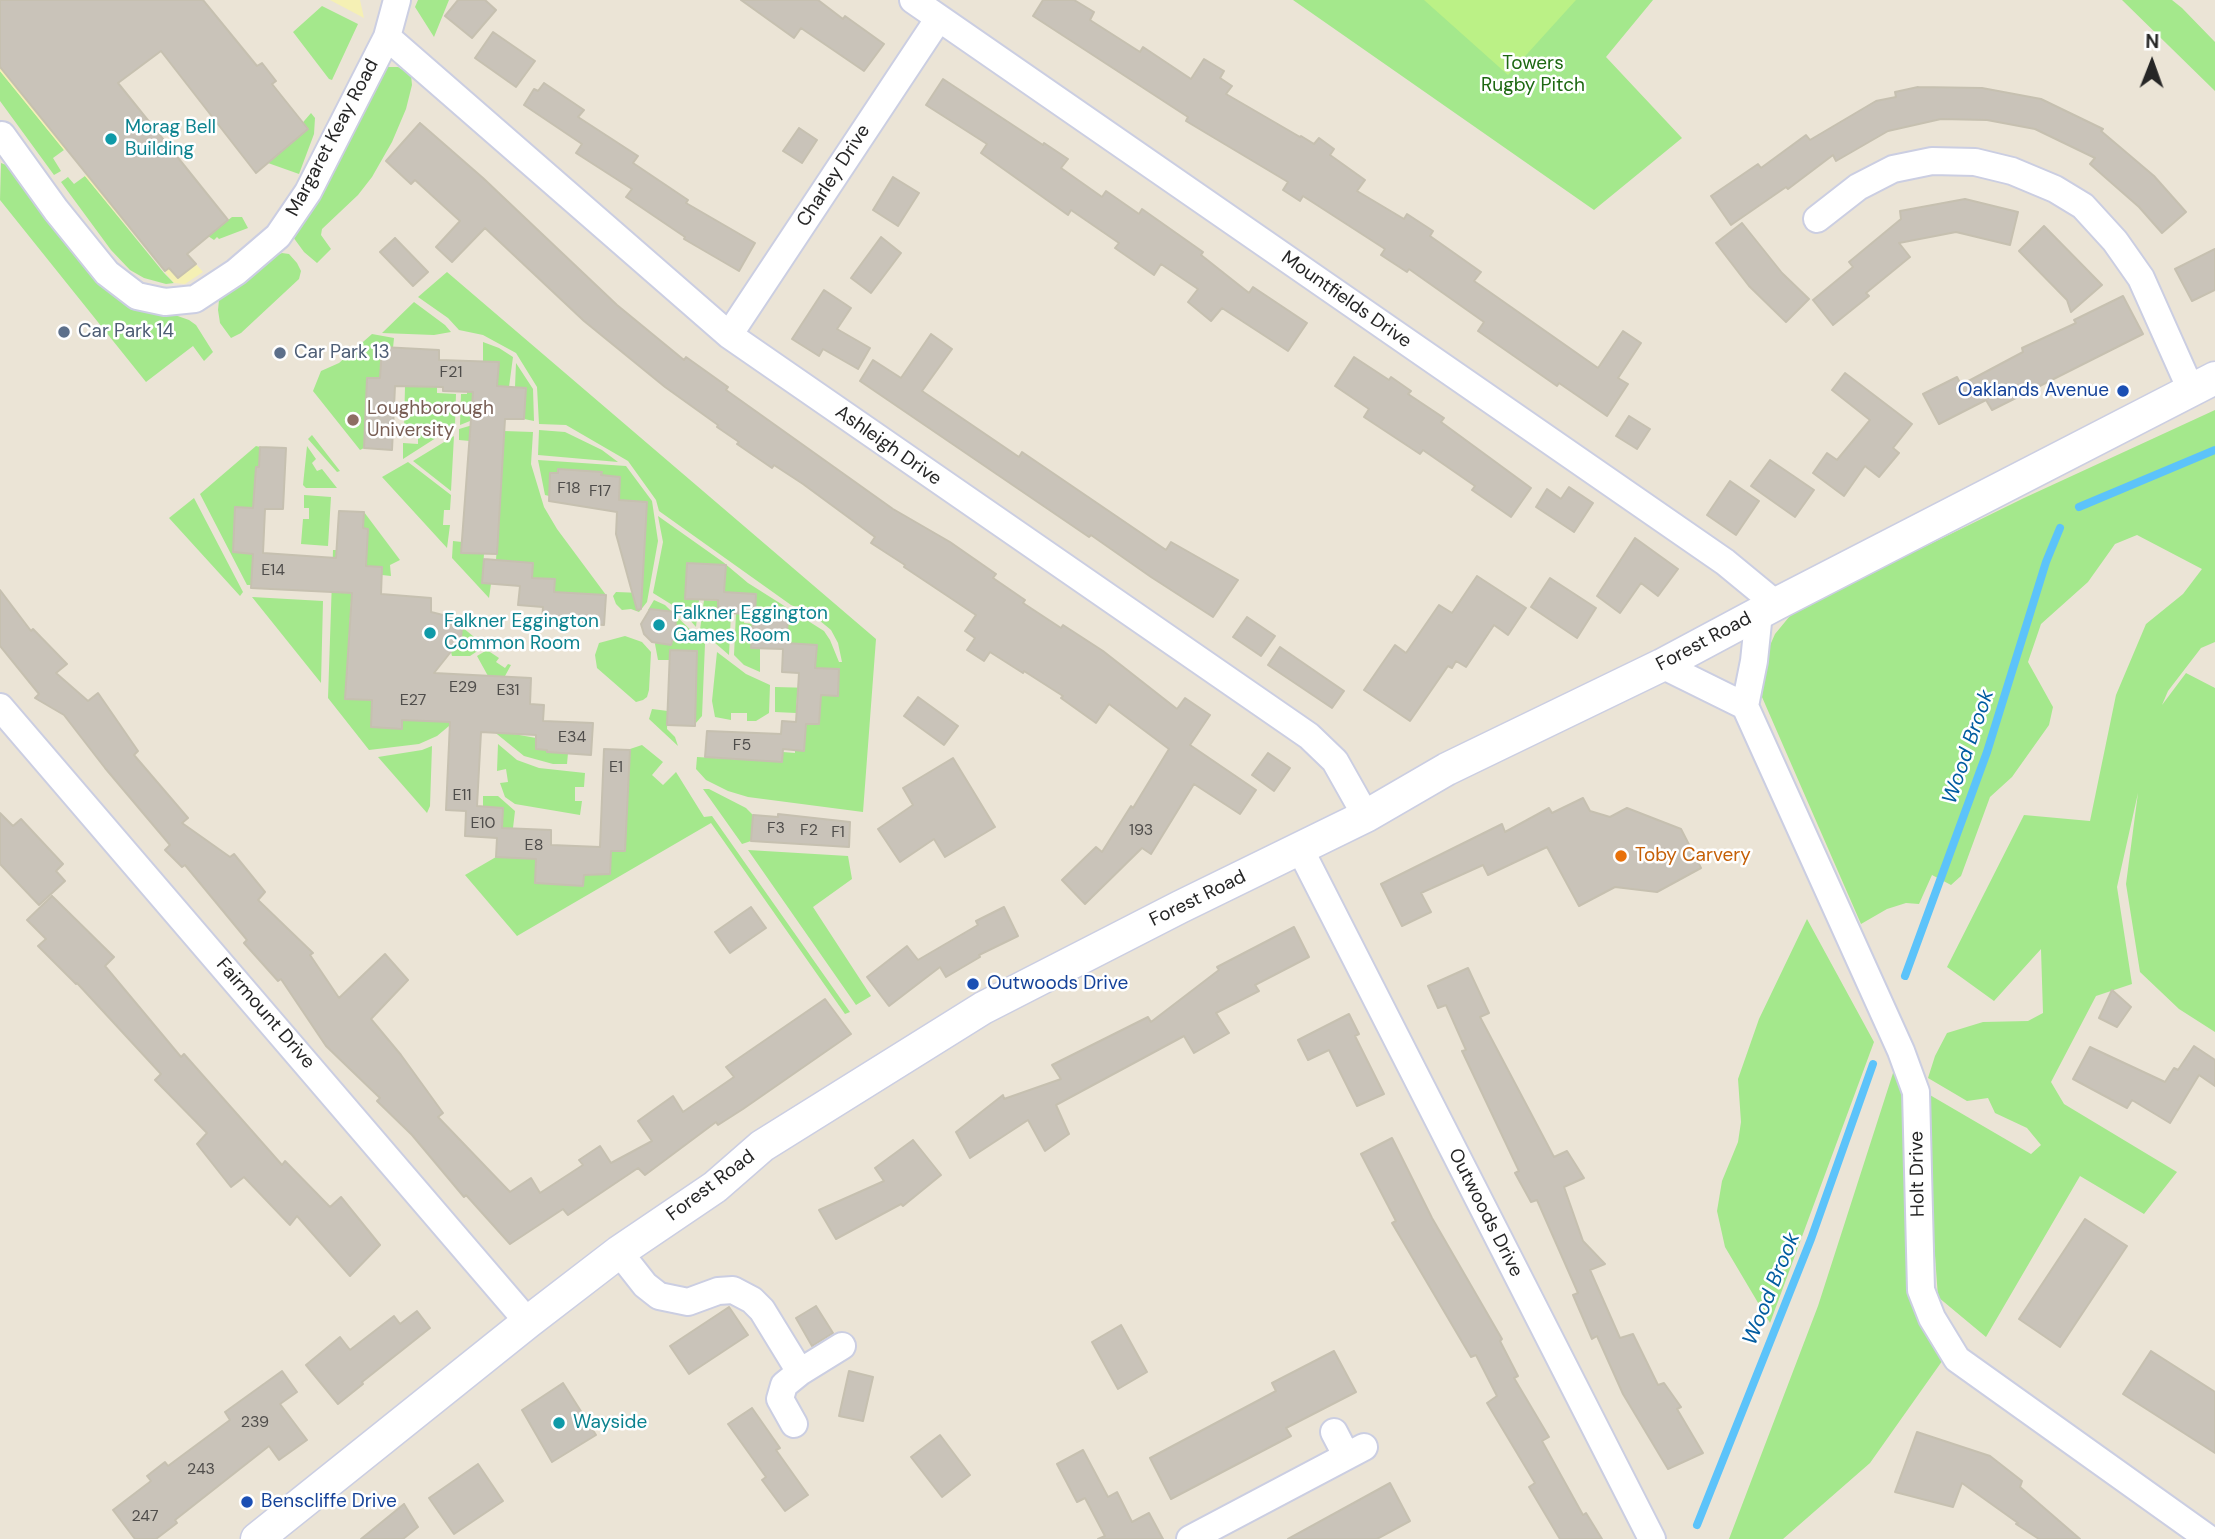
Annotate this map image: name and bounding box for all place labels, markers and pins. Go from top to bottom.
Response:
place label: Morag Bell Building [125,117,216,161]
marker: Morag Bell Building [103,131,119,147]
place label: Car Park 14 [78,321,174,343]
marker: Car Park 14 [56,324,72,340]
place label: Car Park 13 [294,342,390,364]
marker: Car Park 13 [272,345,288,361]
place label: Oaklands Avenue [1958,380,2109,402]
marker: Oaklands Avenue [2115,383,2131,399]
place label: Loughborough University [367,398,494,442]
marker: Loughborough University [345,412,361,428]
place label: Falkner Eggington Games Room [673,603,828,647]
place label: Falkner Eggington Common Room [444,611,599,655]
marker: Falkner Eggington Games Room [651,617,667,633]
marker: Falkner Eggington Common Room [422,625,438,641]
place label: Toby Carvery [1635,845,1751,867]
marker: Toby Carvery [1613,848,1629,864]
place label: Outwoods Drive [987,973,1128,995]
marker: Outwoods Drive [965,976,981,992]
place label: Wayside [573,1412,647,1434]
marker: Wayside [551,1415,567,1431]
place label: Benscliffe Drive [261,1491,397,1513]
marker: Benscliffe Drive [239,1494,255,1510]

